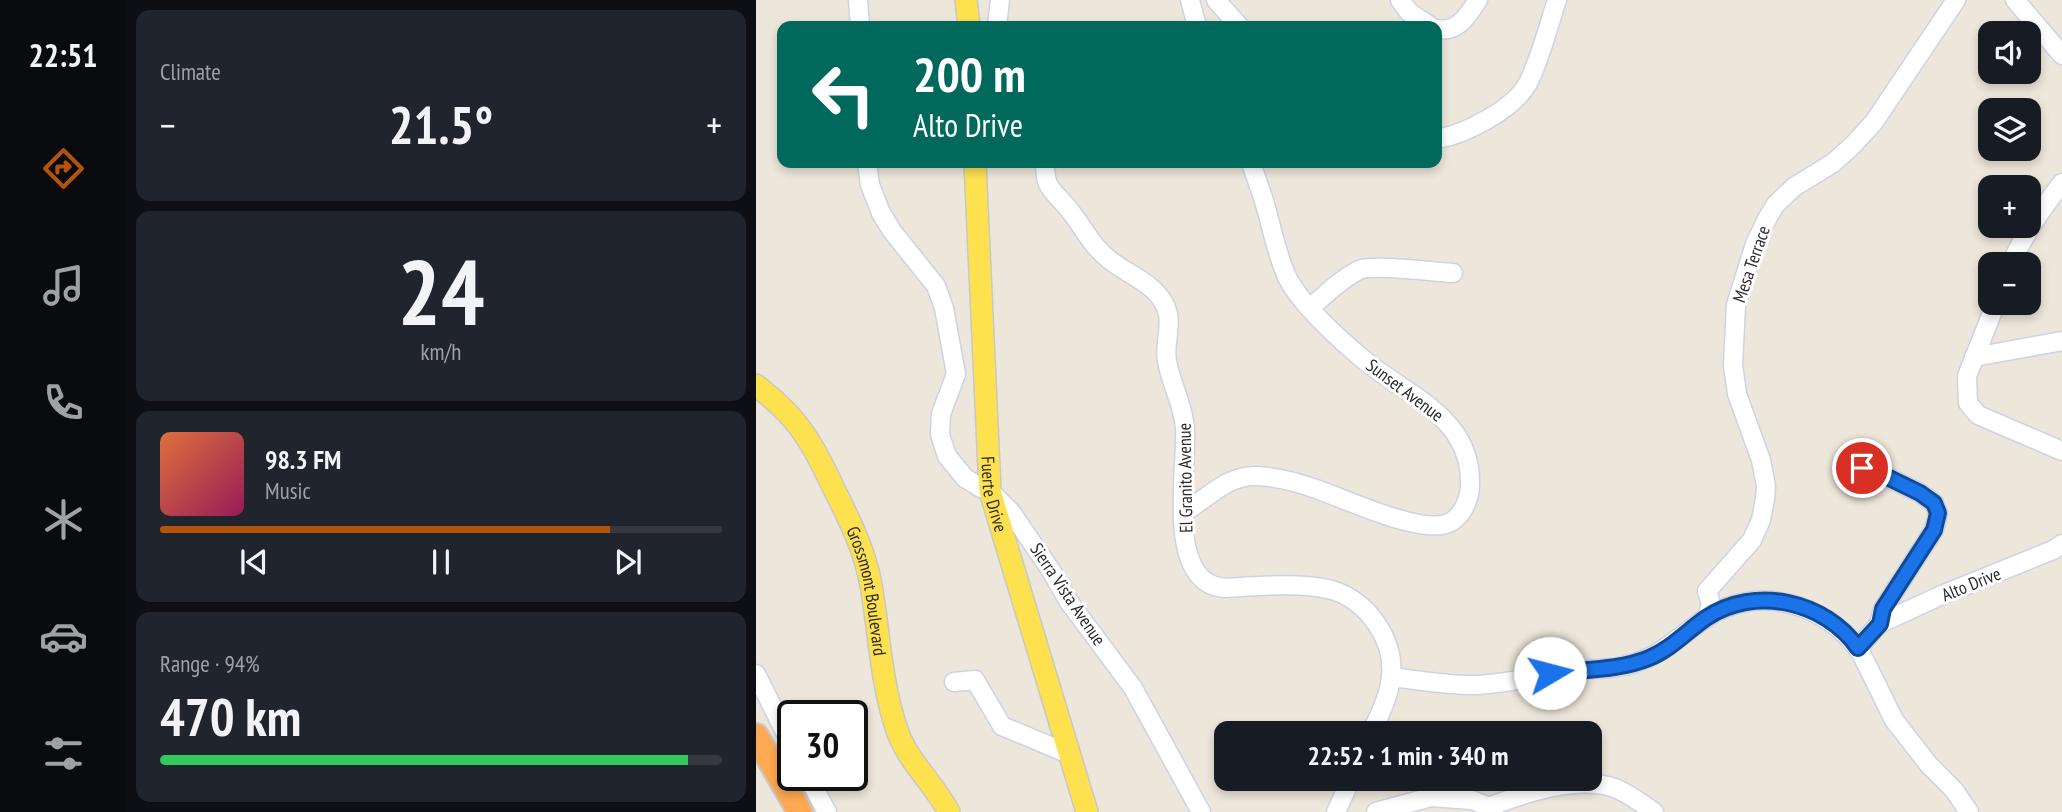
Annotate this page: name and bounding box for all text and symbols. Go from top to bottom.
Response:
map controls [1978,21,2041,315]
button: sound [1978,21,2041,84]
text: 22:51 [28,34,98,76]
text: 200 m [913,42,1026,106]
icon: left [798,49,889,140]
text: Climate [160,57,221,86]
text: 21.5° [389,91,493,158]
button: layers [1978,98,2041,161]
text: − [160,100,176,149]
text: + [706,100,722,149]
text: Alto Drive [913,104,1023,146]
icon: directions [39,144,88,193]
button: + [1978,175,2041,238]
street label: Mesa Terrace [1727,223,1775,305]
text: 24 [398,232,485,350]
button: − [1978,252,2041,315]
icon: music [39,261,88,310]
text: km/h [421,337,461,366]
street label: Sunset Avenue [1362,354,1448,426]
icon: phone [39,378,88,427]
street label: El Granito Avenue [1173,423,1197,533]
pin [1832,438,1892,498]
text: 98.3 FM [265,443,341,476]
icon: arrive [1843,449,1881,487]
street label: Fuerte Drive [977,456,1013,535]
text: Music [265,476,311,505]
icon: climate [39,495,88,544]
street label: Grossmont Boulevard [842,522,892,657]
street label: Sierra Vista Avenue [1025,538,1111,650]
icon: previous [235,543,273,581]
icon: pause [422,543,460,581]
icon: next [609,543,647,581]
street label: Alto Drive [1938,562,2004,606]
icon: car [39,612,88,661]
position arrow [1513,636,1587,710]
text: Range · 94% [160,649,260,678]
text: 470 km [160,683,301,750]
speed limit sign: 30 [777,700,868,791]
icon: filters [39,729,88,778]
text: 22:52 · 1 min · 340 m [1308,739,1508,772]

